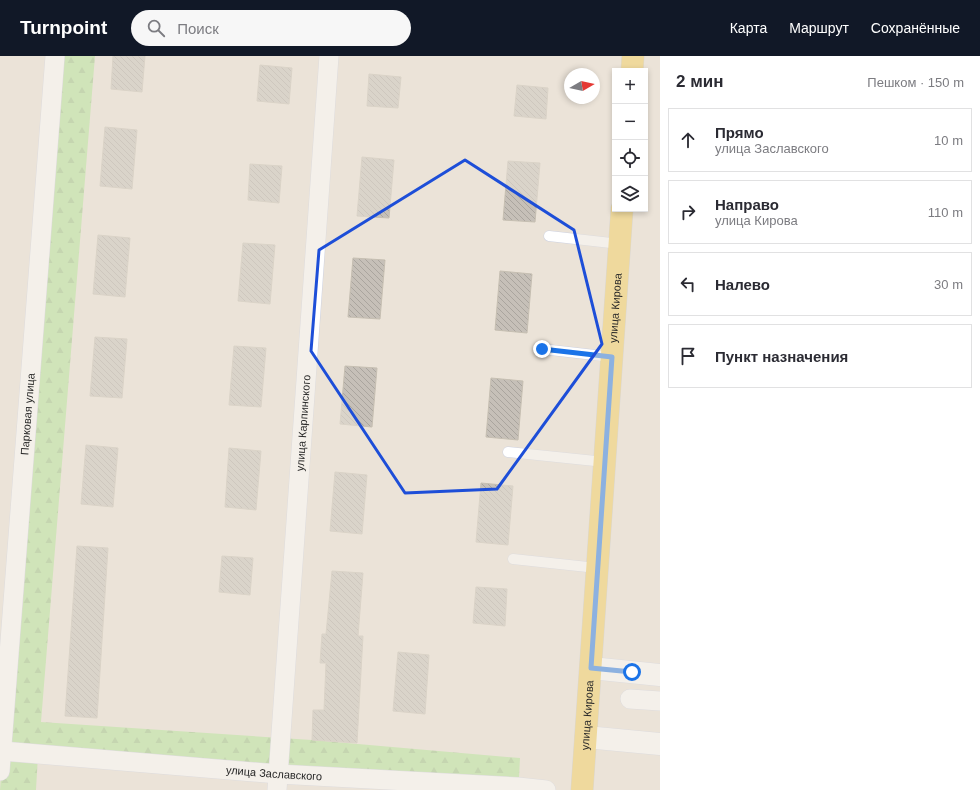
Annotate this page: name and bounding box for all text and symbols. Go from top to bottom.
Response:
search box [131,10,411,46]
text: Turnpoint [20,17,107,38]
icon: search [145,17,167,39]
text: Поиск [177,20,219,37]
text: Карта [730,20,767,36]
text: Маршрут [789,20,849,36]
text: Сохранённые [871,20,960,36]
north arrow [564,68,600,104]
map controls [612,68,648,212]
button: + [612,68,648,104]
text: 2 мин [676,72,723,91]
text: Пешком · 150 m [867,75,964,90]
button: − [612,104,648,140]
text: Прямо [715,124,764,141]
icon: ahead [677,129,699,151]
text: 10 m [934,133,963,148]
button: locate [612,140,648,176]
text: улица Заславского [715,141,829,156]
button: layers [612,176,648,212]
text: Направо [715,196,779,213]
icon: right [677,201,699,223]
text: 110 m [928,205,963,220]
text: улица Кирова [715,213,798,228]
street label: улица Кирова [607,272,624,343]
icon: left [677,273,699,295]
text: Налево [715,276,770,293]
text: 30 m [934,277,963,292]
route end [533,340,551,358]
icon: arrive [677,345,699,367]
text: Пункт назначения [715,348,848,365]
street label: Парковая улица [18,372,37,456]
street label: улица Карпинского [294,374,312,472]
route start [623,663,641,681]
street label: улица Кирова [579,679,596,751]
street label: улица Заславского [226,764,322,782]

